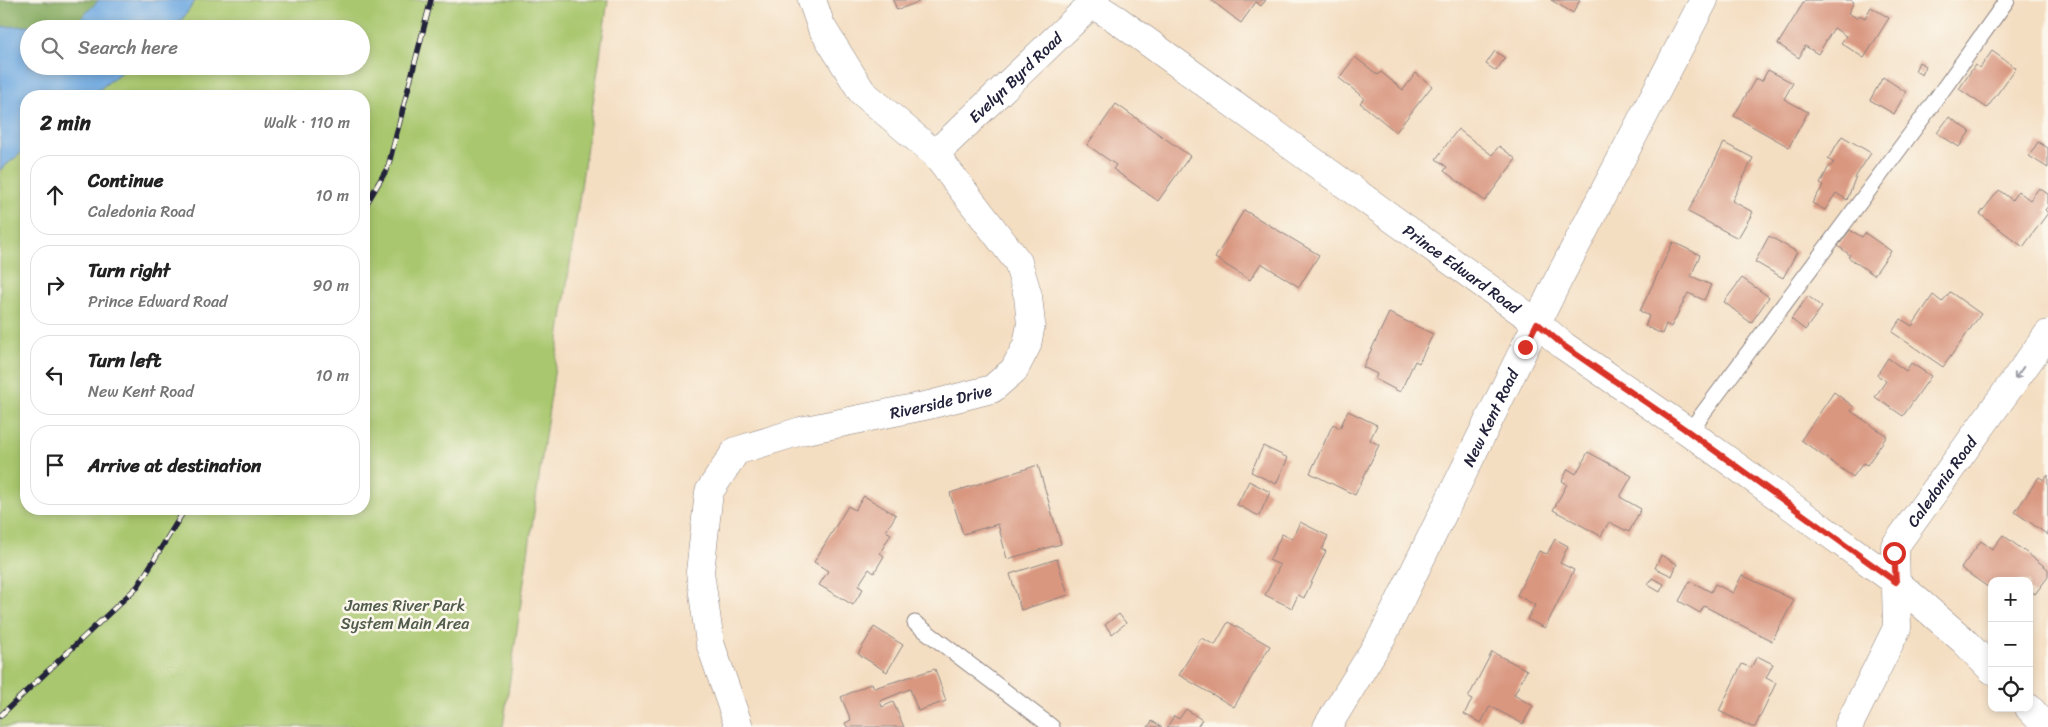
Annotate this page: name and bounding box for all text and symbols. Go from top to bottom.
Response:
search box [20,20,370,75]
street label: Evelyn Byrd Road [961,24,1071,130]
text: Search here [78,31,178,64]
icon: search [38,34,66,62]
text: 2 min [40,104,91,142]
text: Walk · 110 m [264,108,350,137]
text: Continue [88,164,164,197]
icon: ahead [41,181,69,209]
text: 10 m [316,181,349,210]
text: Caledonia Road [88,197,195,226]
street label: Prince Edward Road [1397,217,1528,323]
text: Turn right [88,254,170,287]
icon: right [41,271,69,299]
text: 90 m [313,271,349,300]
text: Prince Edward Road [88,287,228,316]
route end [1514,336,1537,359]
text: Turn left [88,344,161,377]
icon: left [41,361,69,389]
text: 10 m [316,361,349,390]
street label: New Kent Road [1454,363,1528,472]
one-way arrow [2014,366,2025,379]
street label: Riverside Drive [887,376,995,428]
text: New Kent Road [88,377,194,406]
street label: Caledonia Road [1899,429,1986,534]
text: Arrive at destination [88,449,261,482]
icon: arrive [41,451,69,479]
route start [1883,542,1906,565]
map controls [1988,577,2033,712]
button: + [1988,577,2033,622]
park label: James River Park System Main Area [341,591,470,638]
button: − [1988,622,2033,667]
button: locate [1988,667,2033,712]

